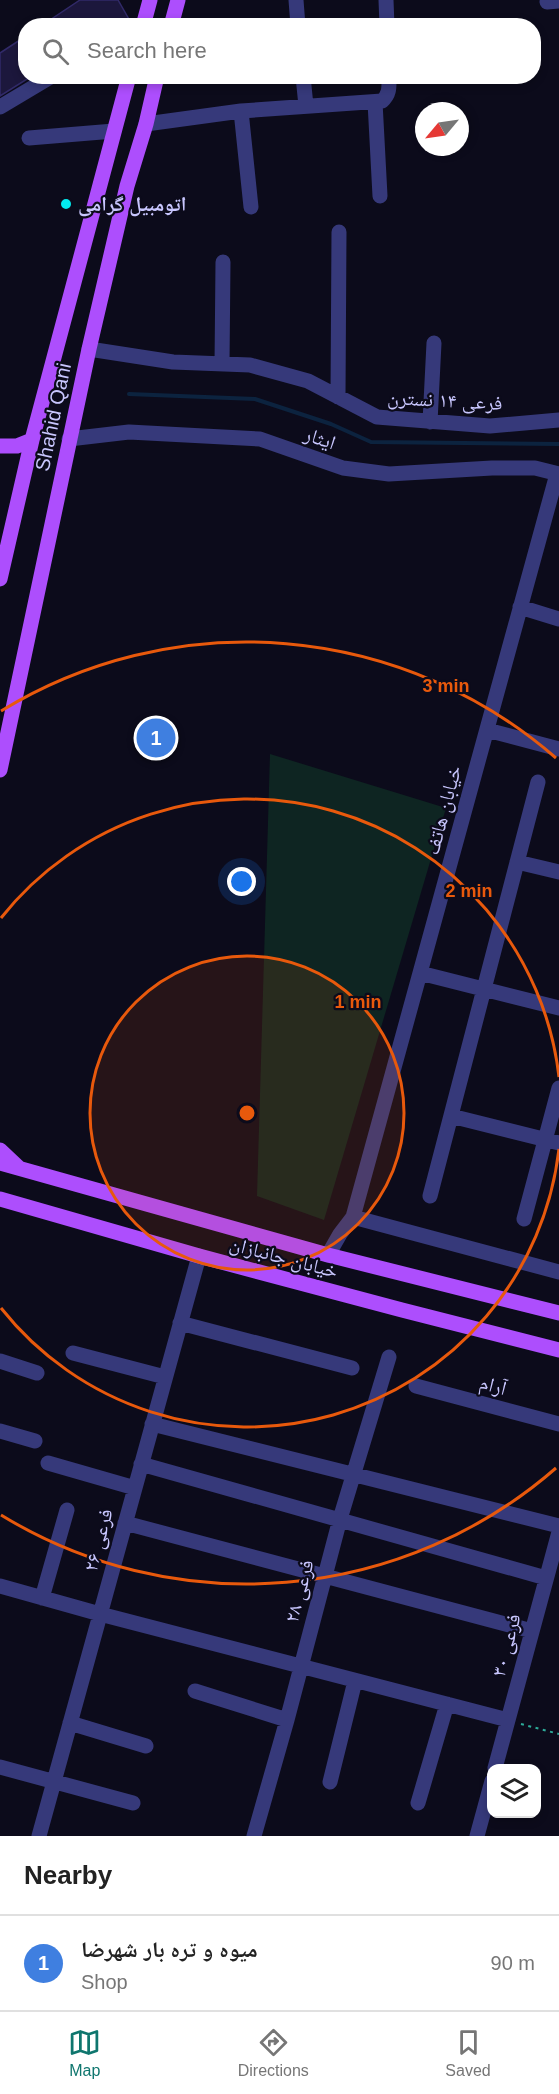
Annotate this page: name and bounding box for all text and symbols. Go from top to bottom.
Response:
search box [18,18,541,84]
icon: search [39,35,72,68]
text: Search here [87,38,207,63]
north arrow [415,102,469,156]
place label: اتومبیل گرامی [78,193,186,217]
marker: اتومبیل گرامی [59,197,73,211]
street label: Shahid Qani [31,361,75,473]
street label: فرعی ۱۴ نسترن [387,386,503,415]
street label: ایثار [300,422,339,454]
text: 3 min [422,676,470,696]
pin: 1 [136,716,176,760]
street label: خیابان هاتف [421,763,466,857]
your location [227,867,256,896]
text: 2 min [445,881,493,901]
text: 1 min [334,992,382,1012]
centre of rings [237,1103,257,1123]
street label: خیابان جانبازان [227,1232,341,1283]
street label: آرام [476,1371,510,1402]
street label: فرعی ۲۶ [79,1506,118,1574]
street label: فرعی ۲۸ [280,1557,319,1625]
street label: فرعی ۳۰ [487,1611,526,1679]
map controls [487,1764,541,1818]
button: layers [487,1764,541,1818]
text: Nearby [24,1860,112,1890]
text: میوه و تره بار شهرضا [81,1937,258,1962]
text: 1 [38,1952,49,1974]
text: 90 m [491,1952,535,1974]
text: Shop [81,1971,128,1993]
tab: Map [68,2026,101,2080]
tab: Directions [238,2026,309,2080]
tab: Saved [445,2026,491,2080]

